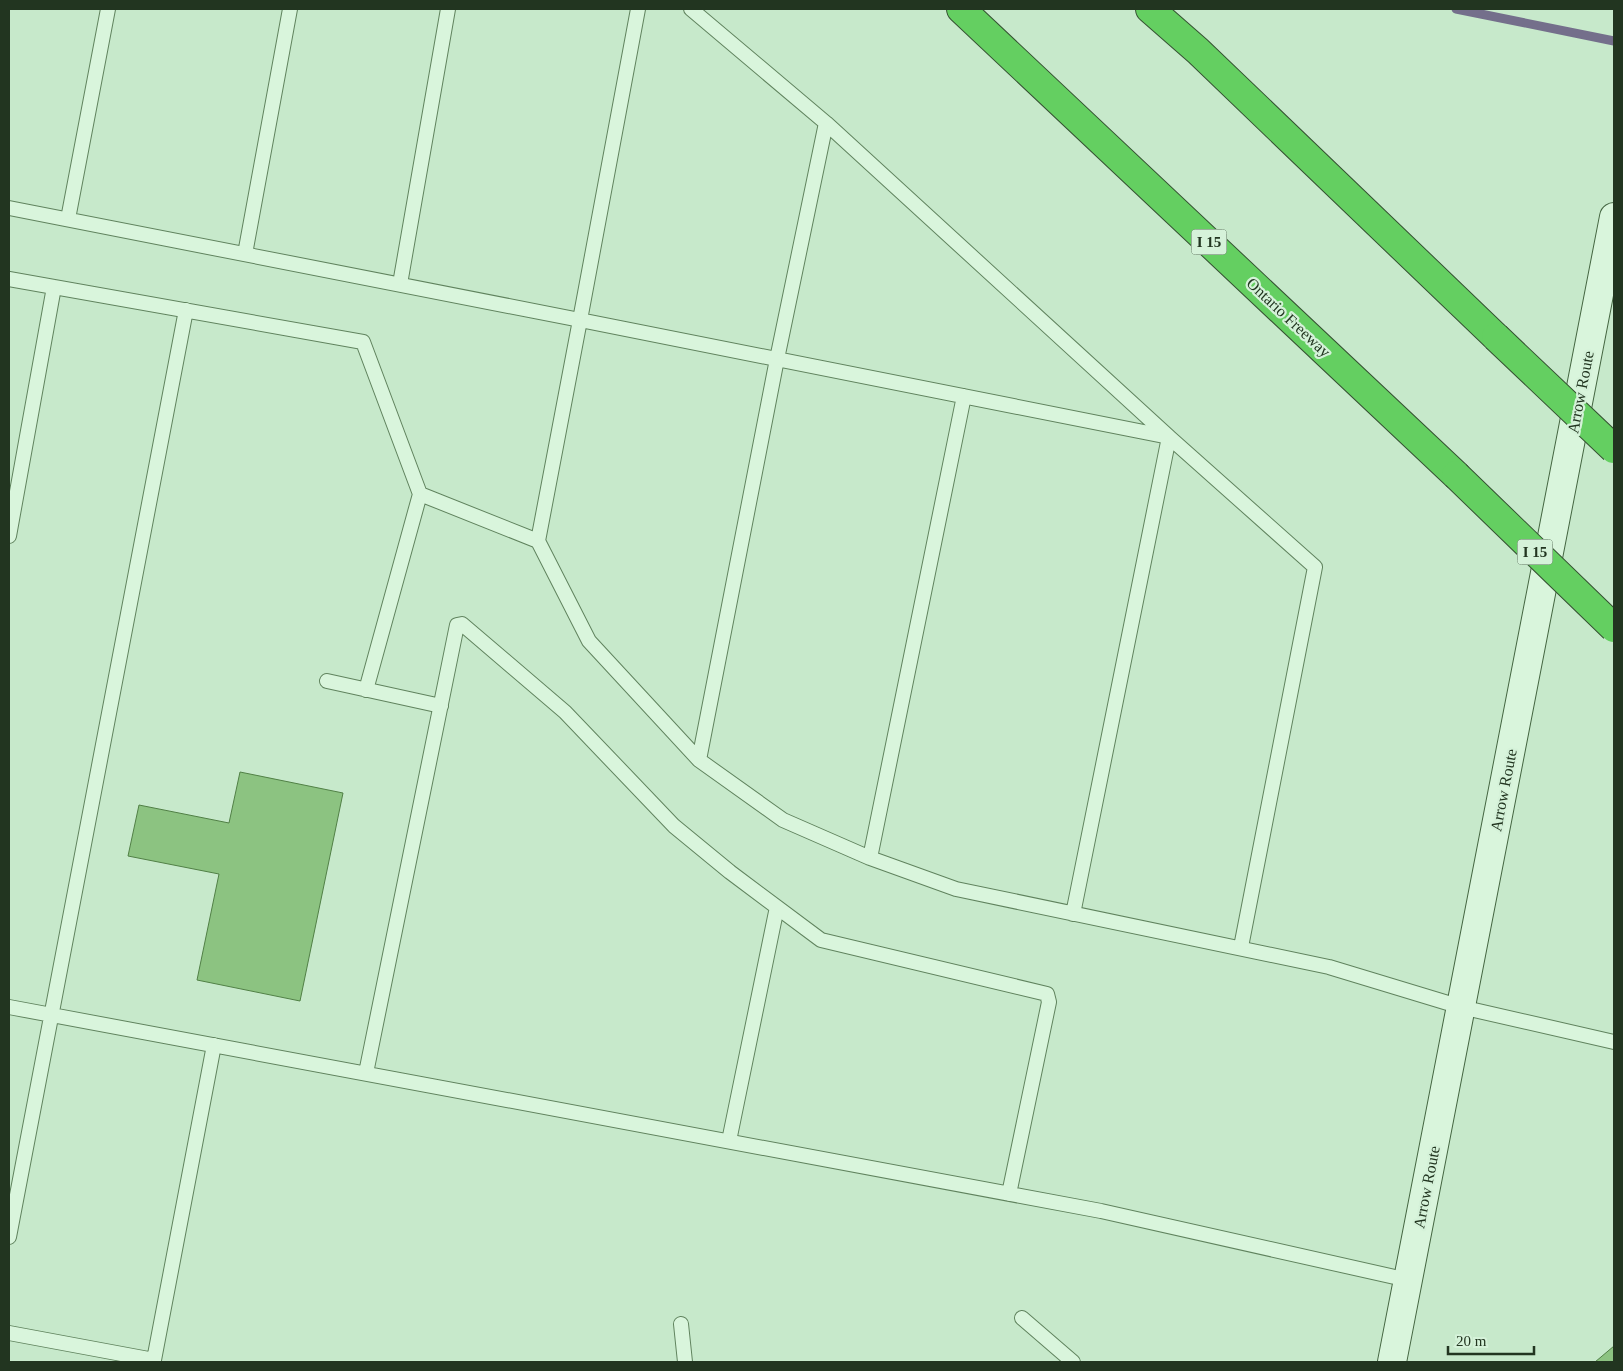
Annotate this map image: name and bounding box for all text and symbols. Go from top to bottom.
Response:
road number: I 15 [1192,230,1226,254]
street label: Ontario Freeway [1243,274,1334,361]
street label: Arrow Route [1564,349,1597,435]
road number: I 15 [1518,540,1552,564]
street label: Arrow Route [1487,747,1520,833]
street label: Arrow Route [1410,1144,1443,1230]
scale bar [1448,1324,1534,1356]
text: 20 m [1456,1333,1487,1349]

